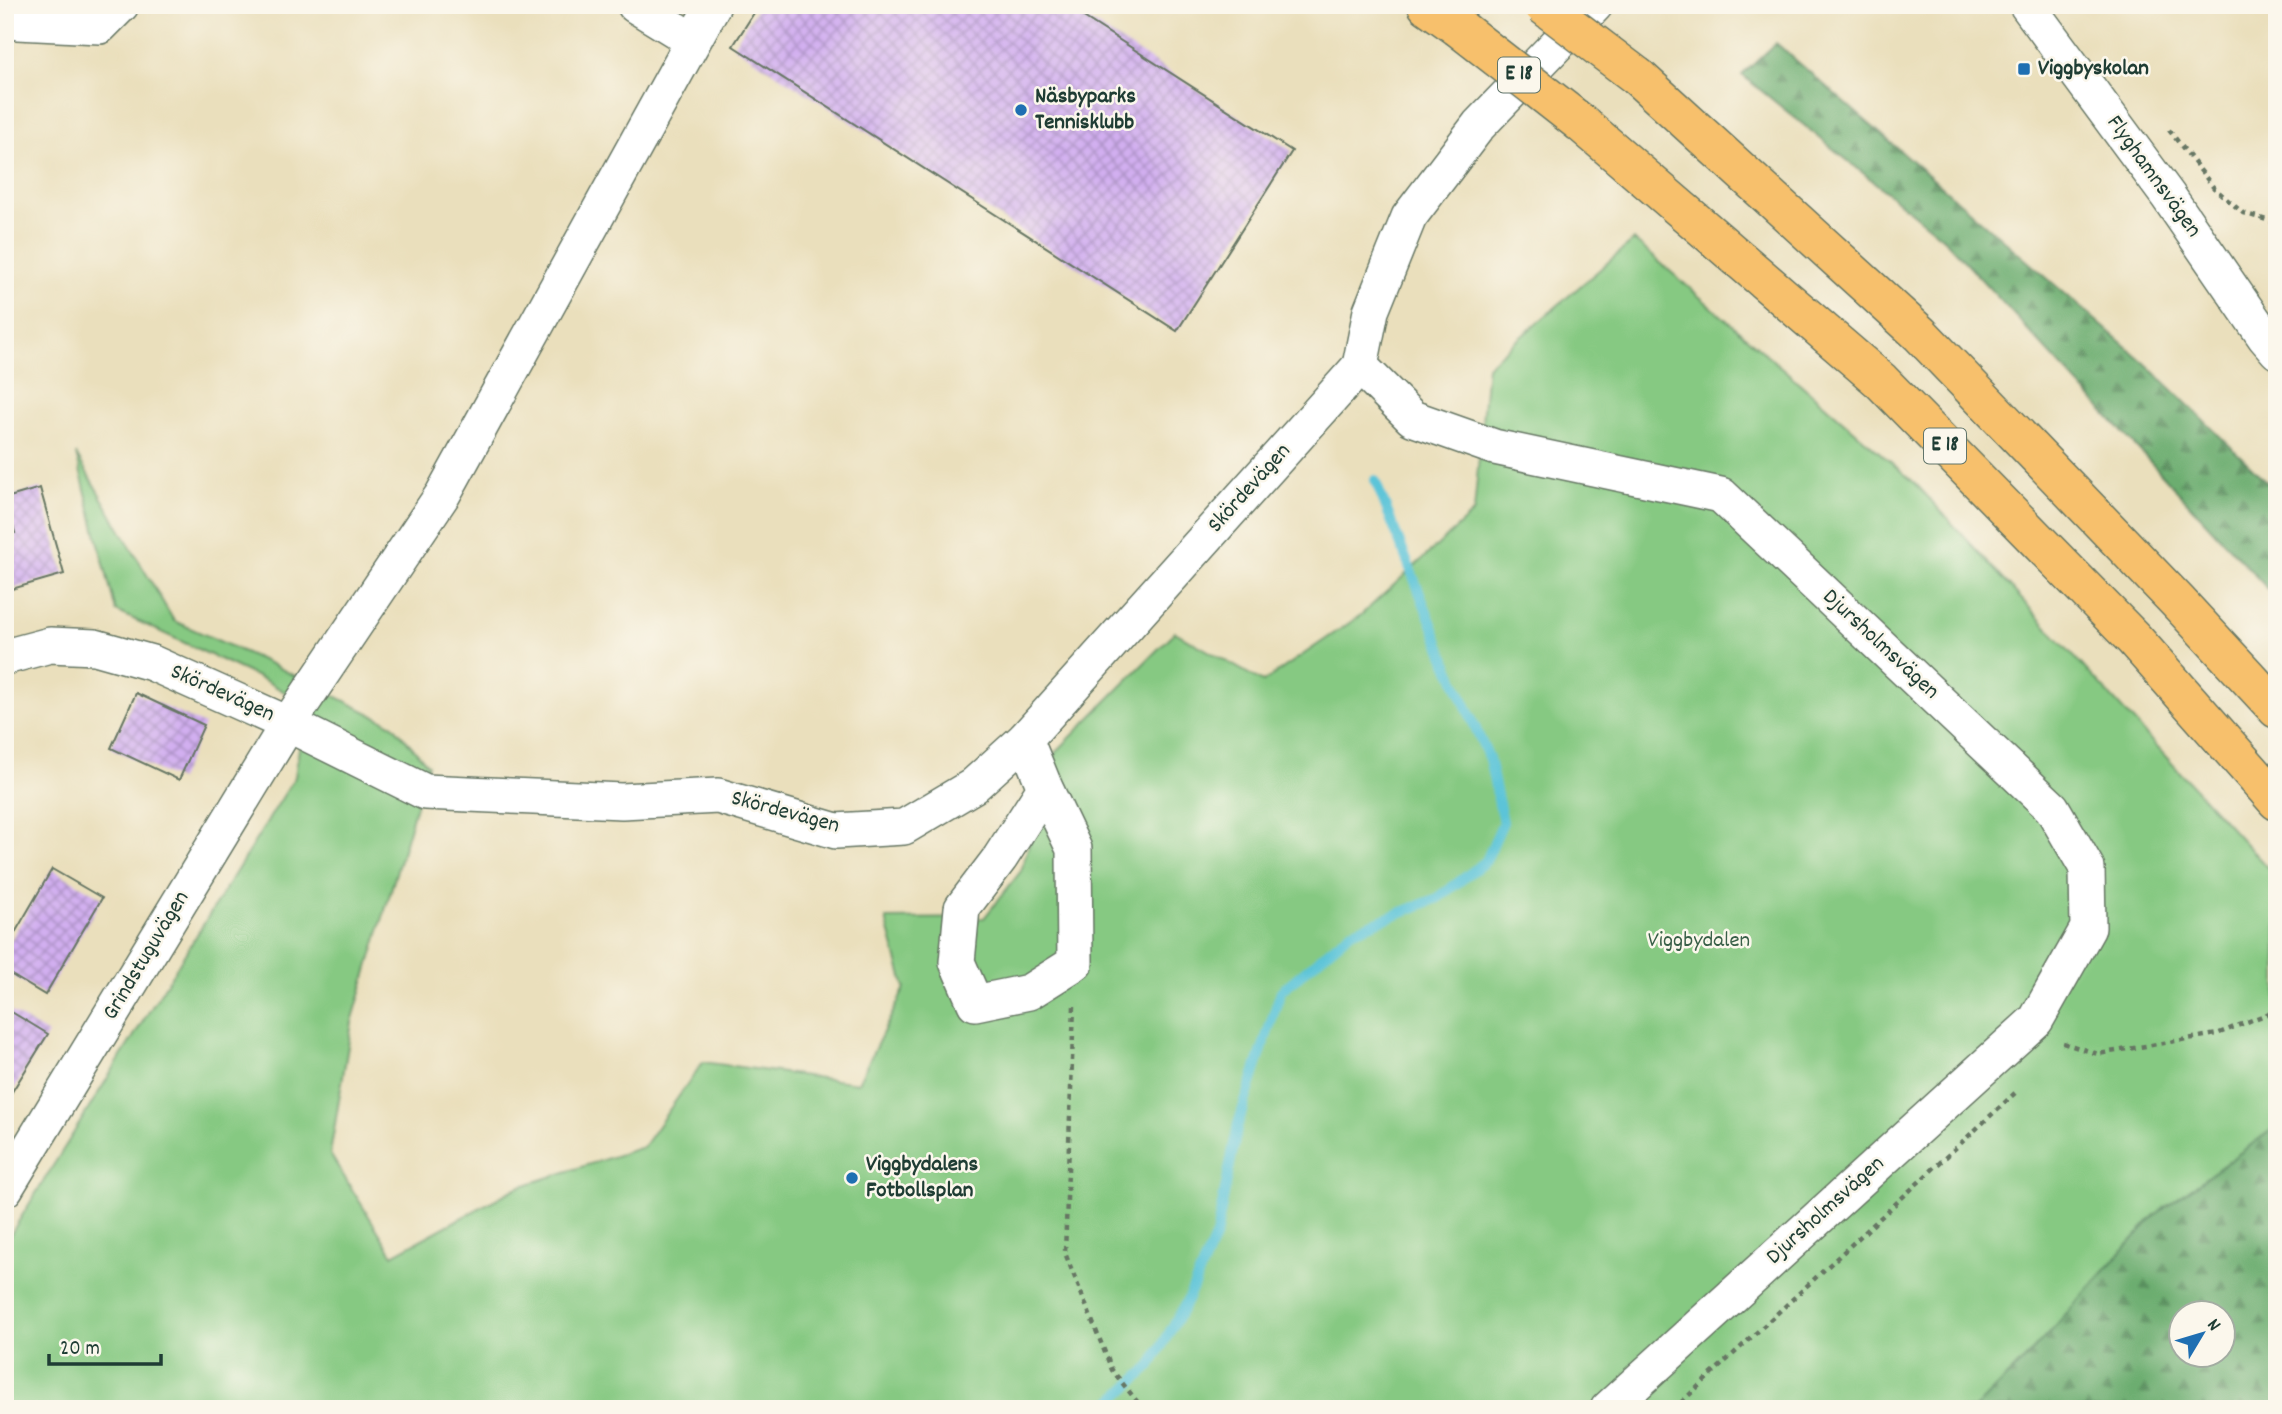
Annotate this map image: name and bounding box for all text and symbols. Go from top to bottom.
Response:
place label: Viggbyskolan [2038,53,2149,86]
road number: E 18 [1498,57,1540,92]
marker: Viggbyskolan [2016,61,2032,77]
place label: Näsbyparks Tennisklubb [1035,81,1136,140]
marker: Näsbyparks Tennisklubb [1013,102,1029,118]
street label: Flyghamnsvägen [2097,109,2209,245]
road number: E 18 [1924,428,1966,464]
street label: Skördevägen [1201,437,1299,541]
street label: Djursholmsvägen [1814,582,1946,708]
street label: Skördevägen [165,656,279,732]
street label: Skördevägen [727,783,843,843]
street label: Grindstuguvägen [95,885,199,1027]
park label: Viggbydalen [1648,925,1750,958]
place label: Viggbydalens Fotbollsplan [866,1149,978,1208]
street label: Djursholmsvägen [1759,1149,1893,1273]
marker: Viggbydalens Fotbollsplan [844,1170,860,1186]
north arrow [2166,1298,2236,1368]
text: N [2199,1314,2226,1338]
scale bar [49,1323,161,1367]
text: 20 m [60,1335,100,1365]

